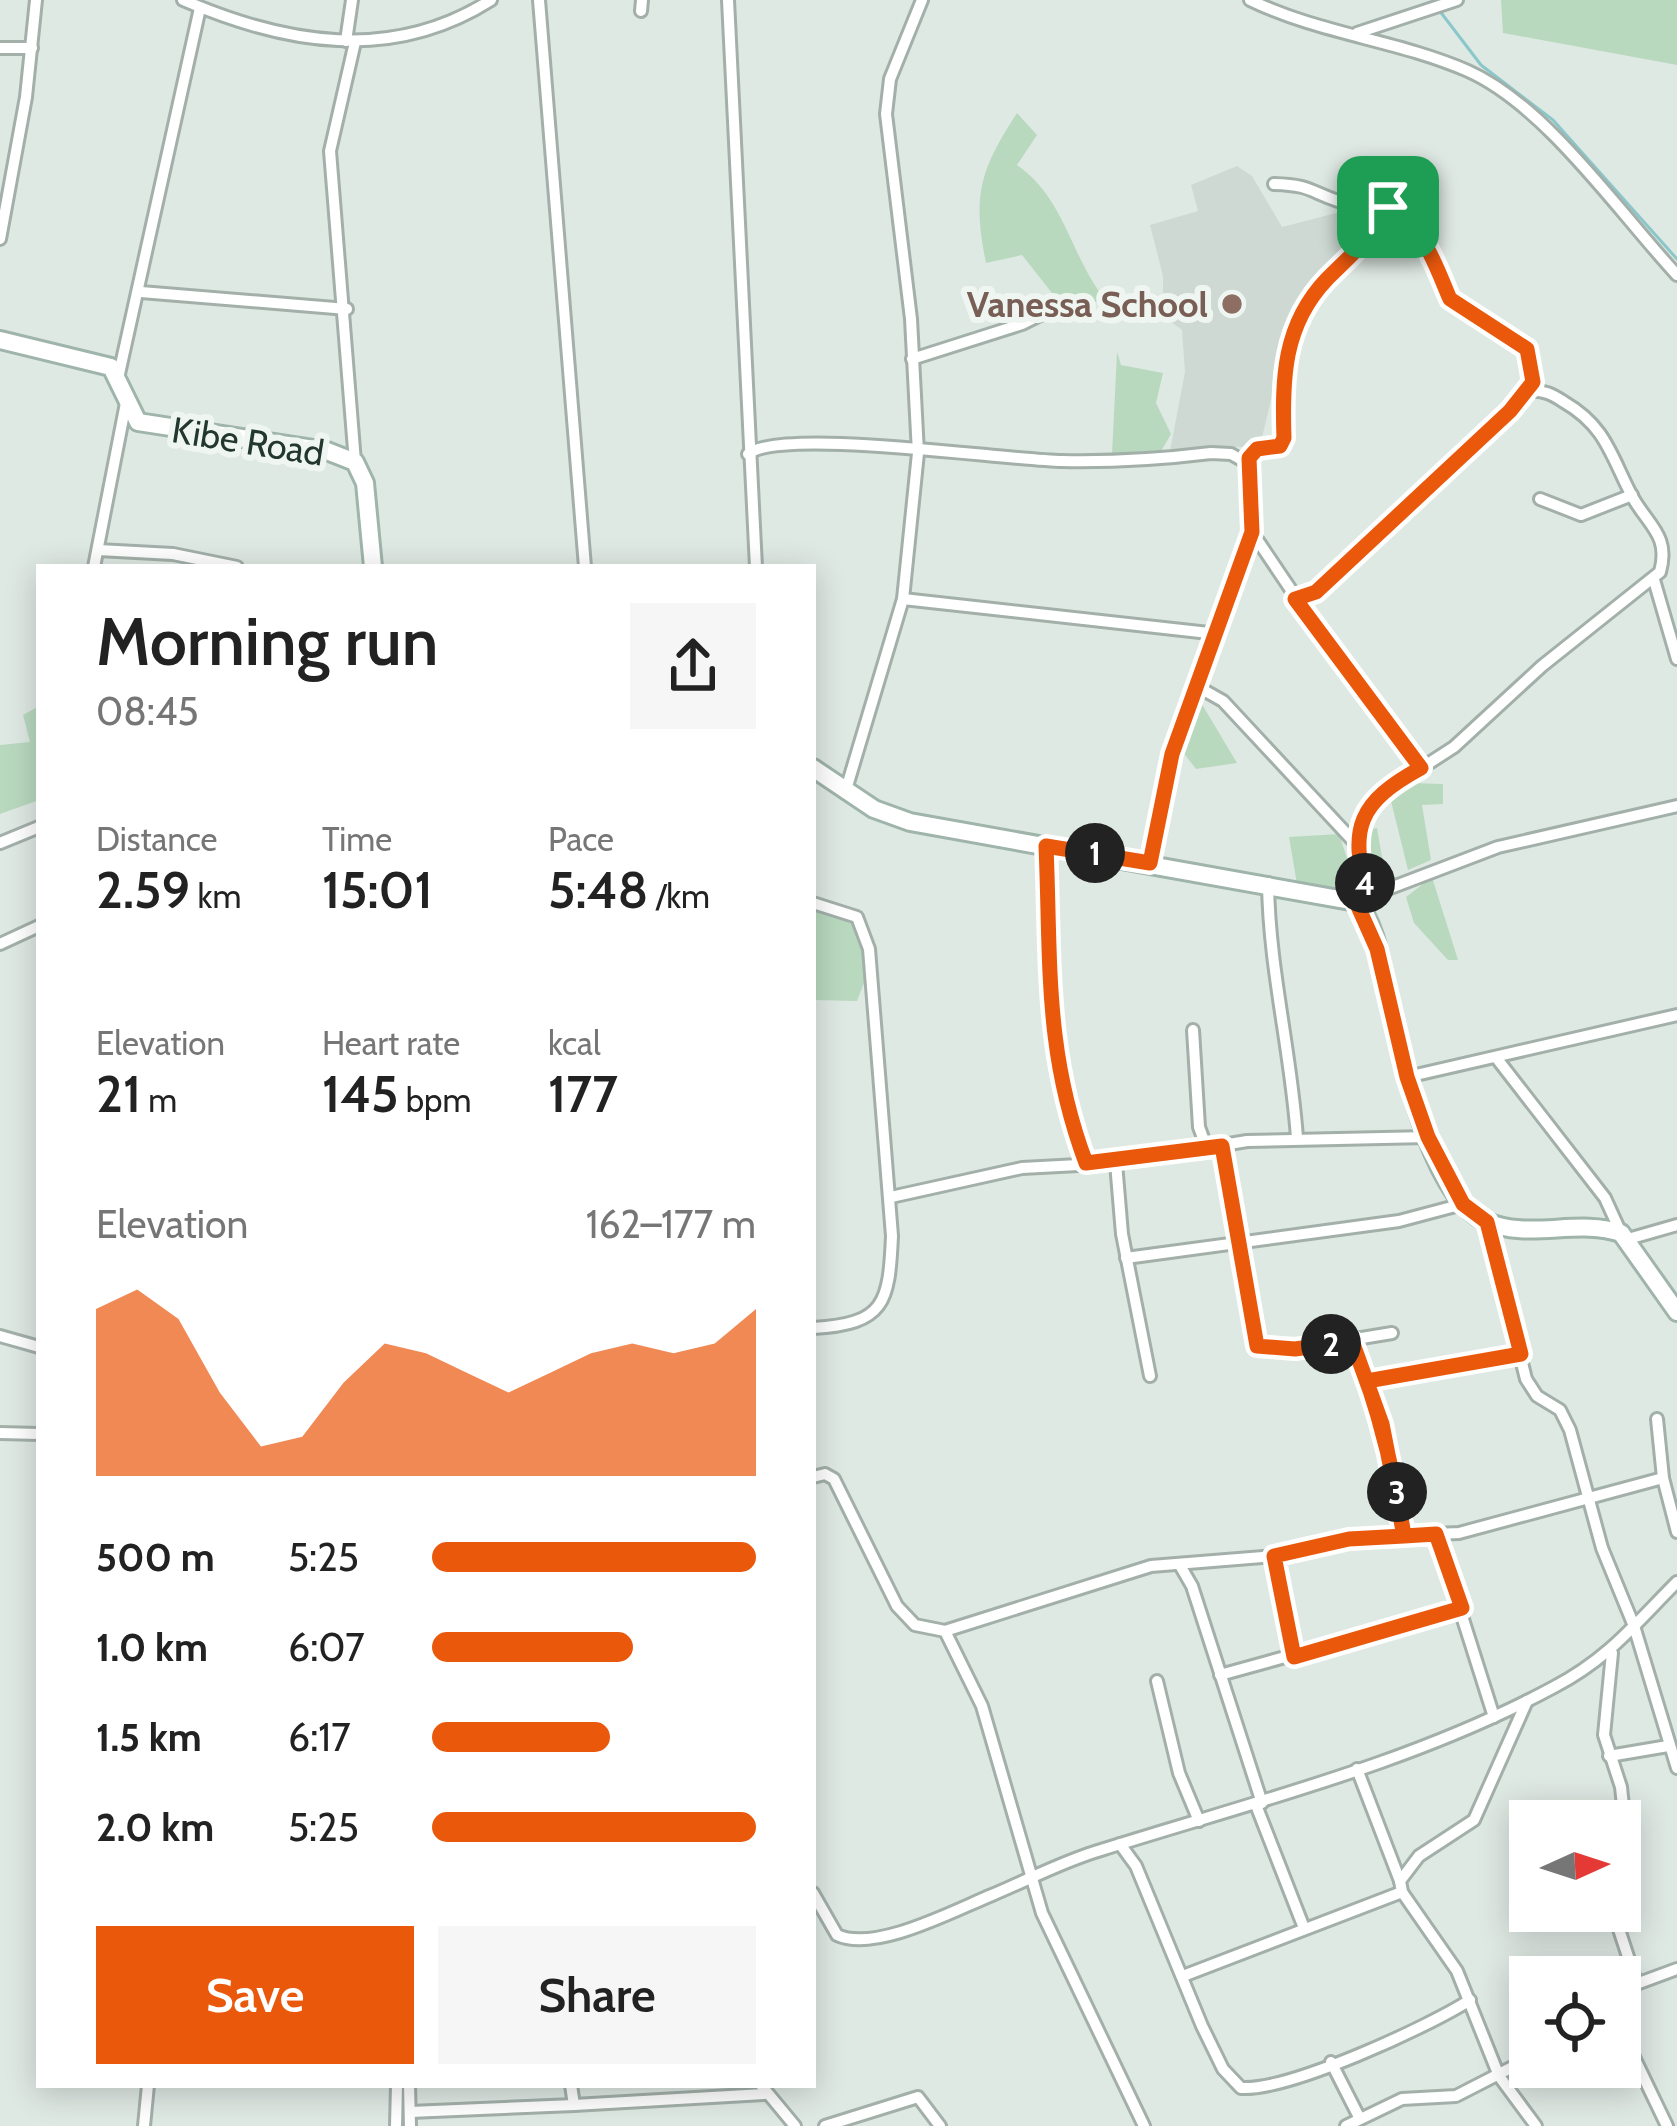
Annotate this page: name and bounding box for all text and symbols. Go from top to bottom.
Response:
pin [1337,156,1439,258]
icon: arrive [1355,174,1421,240]
place label: Vanessa School [967,282,1208,326]
marker: Vanessa School [1219,291,1245,317]
street label: Kibe Road [169,407,327,475]
text: Morning run [96,601,438,682]
button: share [630,603,756,729]
text: 08:45 [96,687,199,735]
text: Distance [96,819,217,859]
text: Time [322,819,392,859]
text: Pace [548,819,614,859]
pin: 1 [1065,823,1125,883]
text: 1 [1089,833,1101,873]
pin: 4 [1335,853,1395,913]
text: 2.59 [96,859,190,921]
text: 15:01 [322,859,432,921]
text: 5:48 [548,859,648,921]
text: 4 [1355,863,1375,903]
text: km [190,876,241,916]
text: /km [648,876,710,916]
text: Elevation [96,1023,225,1063]
text: Heart rate [322,1023,460,1063]
text: kcal [548,1023,601,1063]
text: 21 [96,1063,141,1125]
text: 145 [322,1063,398,1125]
text: 177 [548,1063,618,1125]
text: m [141,1080,177,1120]
text: bpm [398,1080,471,1120]
text: Elevation [96,1200,248,1248]
text: 162–177 m [586,1200,756,1248]
pin: 2 [1301,1314,1361,1374]
text: 2 [1322,1324,1340,1364]
pin: 3 [1367,1462,1427,1522]
text: 3 [1388,1472,1406,1512]
text: 500 m [96,1533,215,1581]
text: 5:25 [288,1533,359,1581]
text: 1.0 km [96,1623,208,1671]
text: 6:07 [288,1623,365,1671]
text: 1.5 km [96,1713,202,1761]
text: 6:17 [288,1713,351,1761]
north arrow [1509,1800,1641,1932]
map controls [1509,1800,1641,2088]
text: 2.0 km [96,1803,214,1851]
text: 5:25 [288,1803,359,1851]
button: Save [96,1926,414,2064]
button: Share [438,1926,756,2064]
button: locate [1509,1956,1641,2088]

